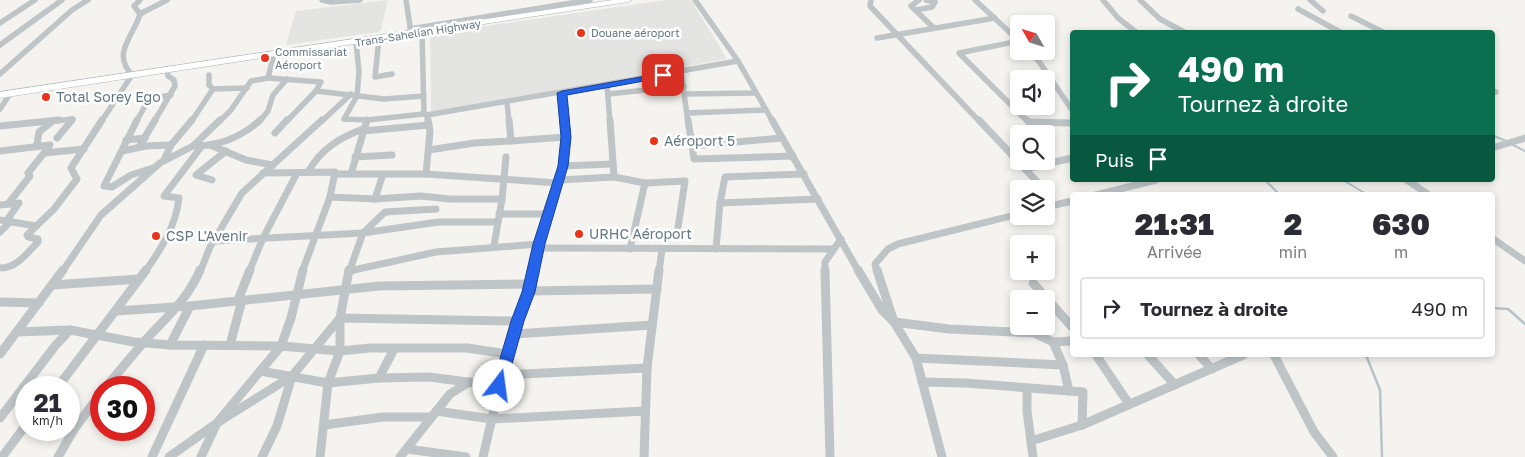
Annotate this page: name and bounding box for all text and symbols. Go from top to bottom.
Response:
north arrow [1010,15,1055,60]
map controls [1010,15,1055,335]
street label: Trans-Sahelian Highway [354,16,482,49]
place label: Douane aéroport [591,26,680,39]
marker: Douane aéroport [575,27,587,39]
place label: Commissariat Aéroport [275,45,347,71]
text: 490 m [1178,48,1284,90]
icon: right [1095,50,1160,115]
marker: Commissariat Aéroport [259,52,271,64]
pin [642,54,684,96]
icon: arrive [649,61,677,89]
button: sound [1010,70,1055,115]
place label: Total Sorey Ego [56,88,161,105]
text: Tournez à droite [1178,90,1348,117]
marker: Total Sorey Ego [40,91,52,103]
button: search [1010,125,1055,170]
place label: Aéroport 5 [664,132,735,149]
marker: Aéroport 5 [648,135,660,147]
icon: arrive [1144,145,1172,173]
text: Puis [1095,148,1134,171]
button: layers [1010,180,1055,225]
text: 21:31 [1135,206,1214,242]
text: 2 [1284,206,1302,242]
text: 630 [1372,206,1430,242]
place label: URHC Aéroport [589,225,692,242]
place label: CSP L'Avenir [166,227,248,244]
marker: URHC Aéroport [573,228,585,240]
marker: CSP L'Avenir [150,230,162,242]
button: + [1010,235,1055,280]
text: Arrivée [1147,242,1202,262]
text: min [1279,242,1307,262]
text: m [1394,242,1408,262]
button: − [1010,290,1055,335]
icon: right [1097,294,1125,322]
text: Tournez à droite [1140,297,1288,320]
text: 490 m [1412,297,1468,320]
position arrow [472,359,524,411]
speed limit sign: 30 [90,376,155,441]
text: 21 [33,387,62,418]
text: km/h [32,413,63,428]

